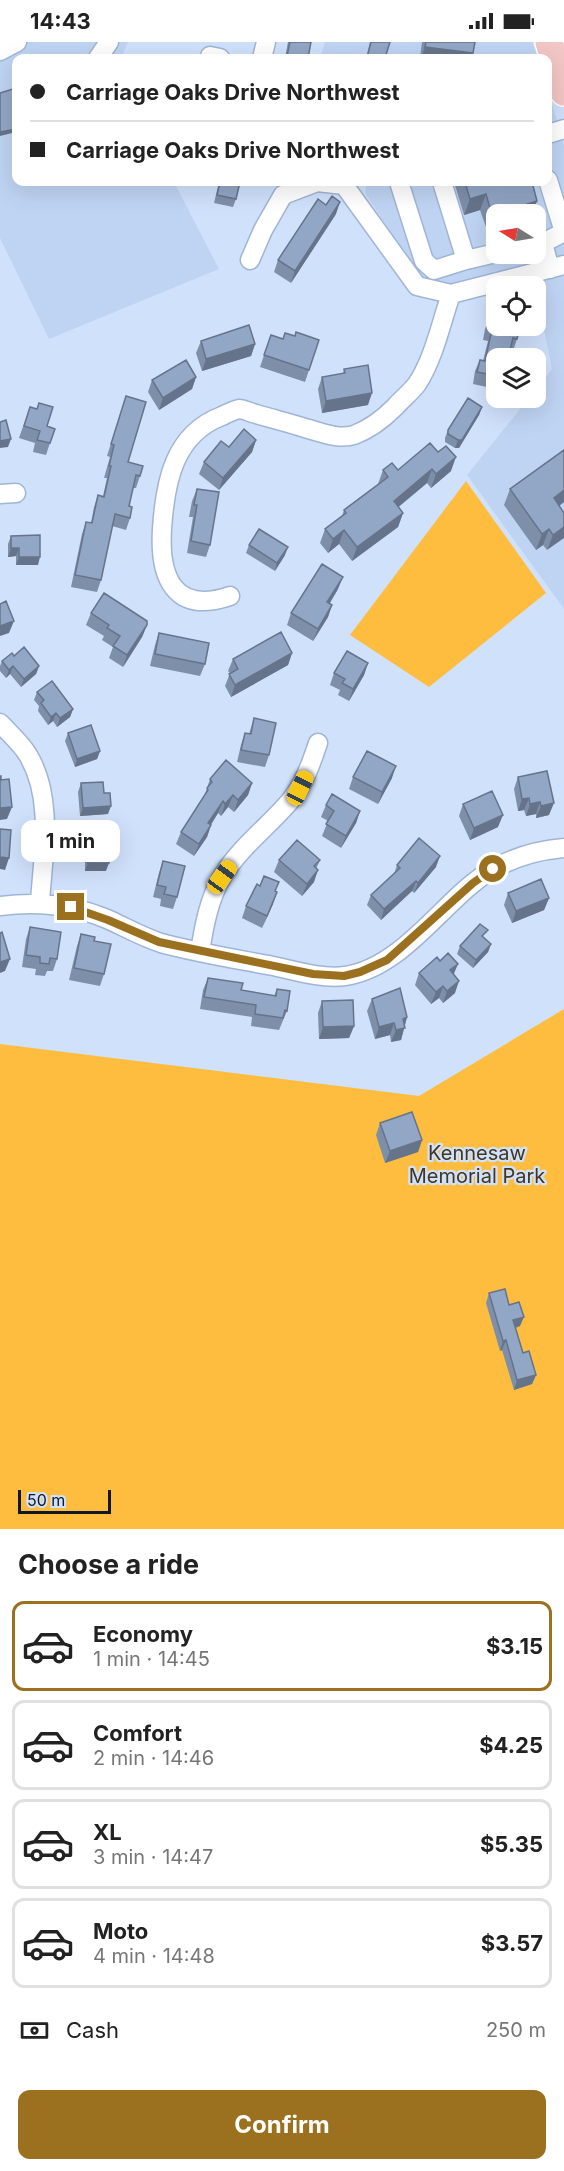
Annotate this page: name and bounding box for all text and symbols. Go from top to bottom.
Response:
text: 14:43 [30,8,91,34]
text: Carriage Oaks Drive Northwest [66,79,400,105]
text: Carriage Oaks Drive Northwest [66,137,400,163]
north arrow [486,204,546,264]
map controls [486,204,546,408]
button: locate [486,276,546,336]
button: layers [486,348,546,408]
car [284,768,316,808]
callout: 1 min [22,820,121,862]
text: 1 min [46,829,95,853]
route start [479,855,506,882]
car [204,857,240,897]
route end [57,893,84,920]
park label: Kennesaw Memorial Park [409,1141,545,1188]
scale bar [18,1487,111,1514]
text: 50 m [27,1490,65,1510]
text: Choose a ride [18,1548,199,1581]
icon: car [21,1619,75,1673]
text: Economy [93,1621,193,1647]
text: $3.15 [486,1633,543,1659]
text: 1 min · 14:45 [93,1647,210,1671]
icon: car [21,1718,75,1772]
text: Comfort [93,1720,182,1746]
text: $4.25 [479,1732,543,1758]
text: 2 min · 14:46 [93,1746,214,1770]
icon: car [21,1817,75,1871]
text: XL [93,1819,122,1845]
text: $5.35 [480,1831,543,1857]
text: 3 min · 14:47 [93,1845,213,1869]
icon: car [21,1916,75,1970]
text: Moto [93,1918,148,1944]
text: $3.57 [481,1930,543,1956]
text: 4 min · 14:48 [93,1944,215,1968]
icon: cash [18,2014,51,2047]
text: Cash [66,2017,119,2043]
text: 250 m [486,2018,546,2042]
button: Confirm [18,2090,546,2159]

